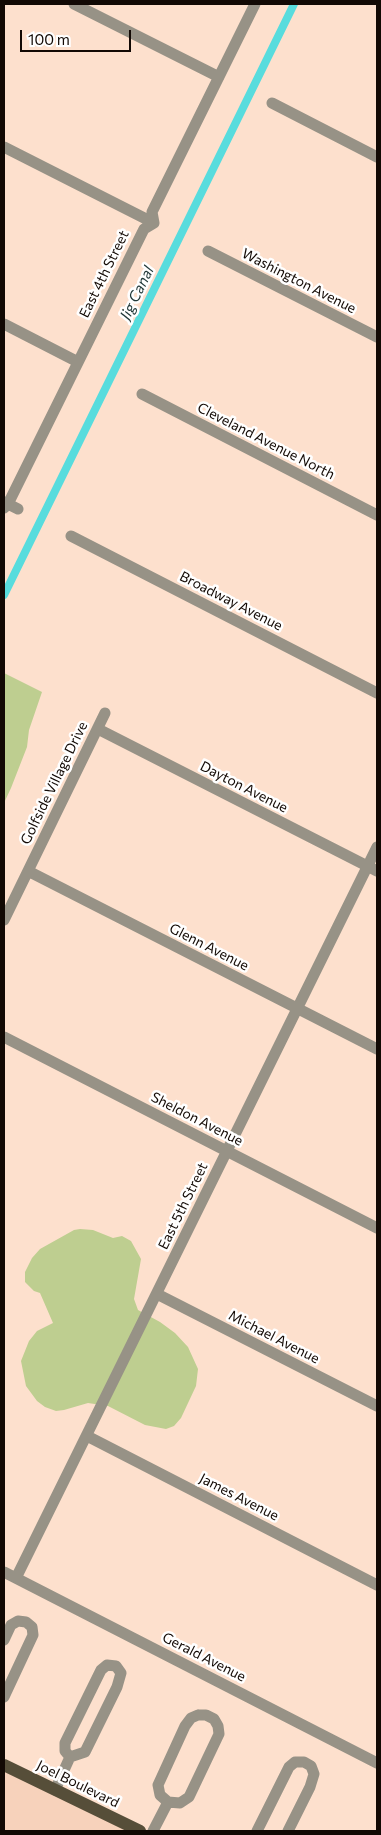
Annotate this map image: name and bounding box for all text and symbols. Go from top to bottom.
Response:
scale bar [22,20,134,52]
text: 100 m [28,30,70,48]
street label: East 4th Street [76,228,132,320]
street label: Washington Avenue [239,245,359,317]
water label: Jig Canal [116,263,158,323]
street label: Cleveland Avenue North [194,399,338,483]
street label: Broadway Avenue [177,568,285,634]
street label: Golfside Village Drive [17,719,91,847]
street label: Dayton Avenue [197,758,291,816]
street label: Glenn Avenue [167,920,251,974]
street label: Sheldon Avenue [148,1089,246,1149]
street label: East 5th Street [155,1160,211,1252]
street label: Michael Avenue [226,1307,322,1367]
street label: James Avenue [197,1470,281,1524]
street label: Gerald Avenue [159,1629,249,1685]
street label: Joel Boulevard [34,1757,122,1811]

